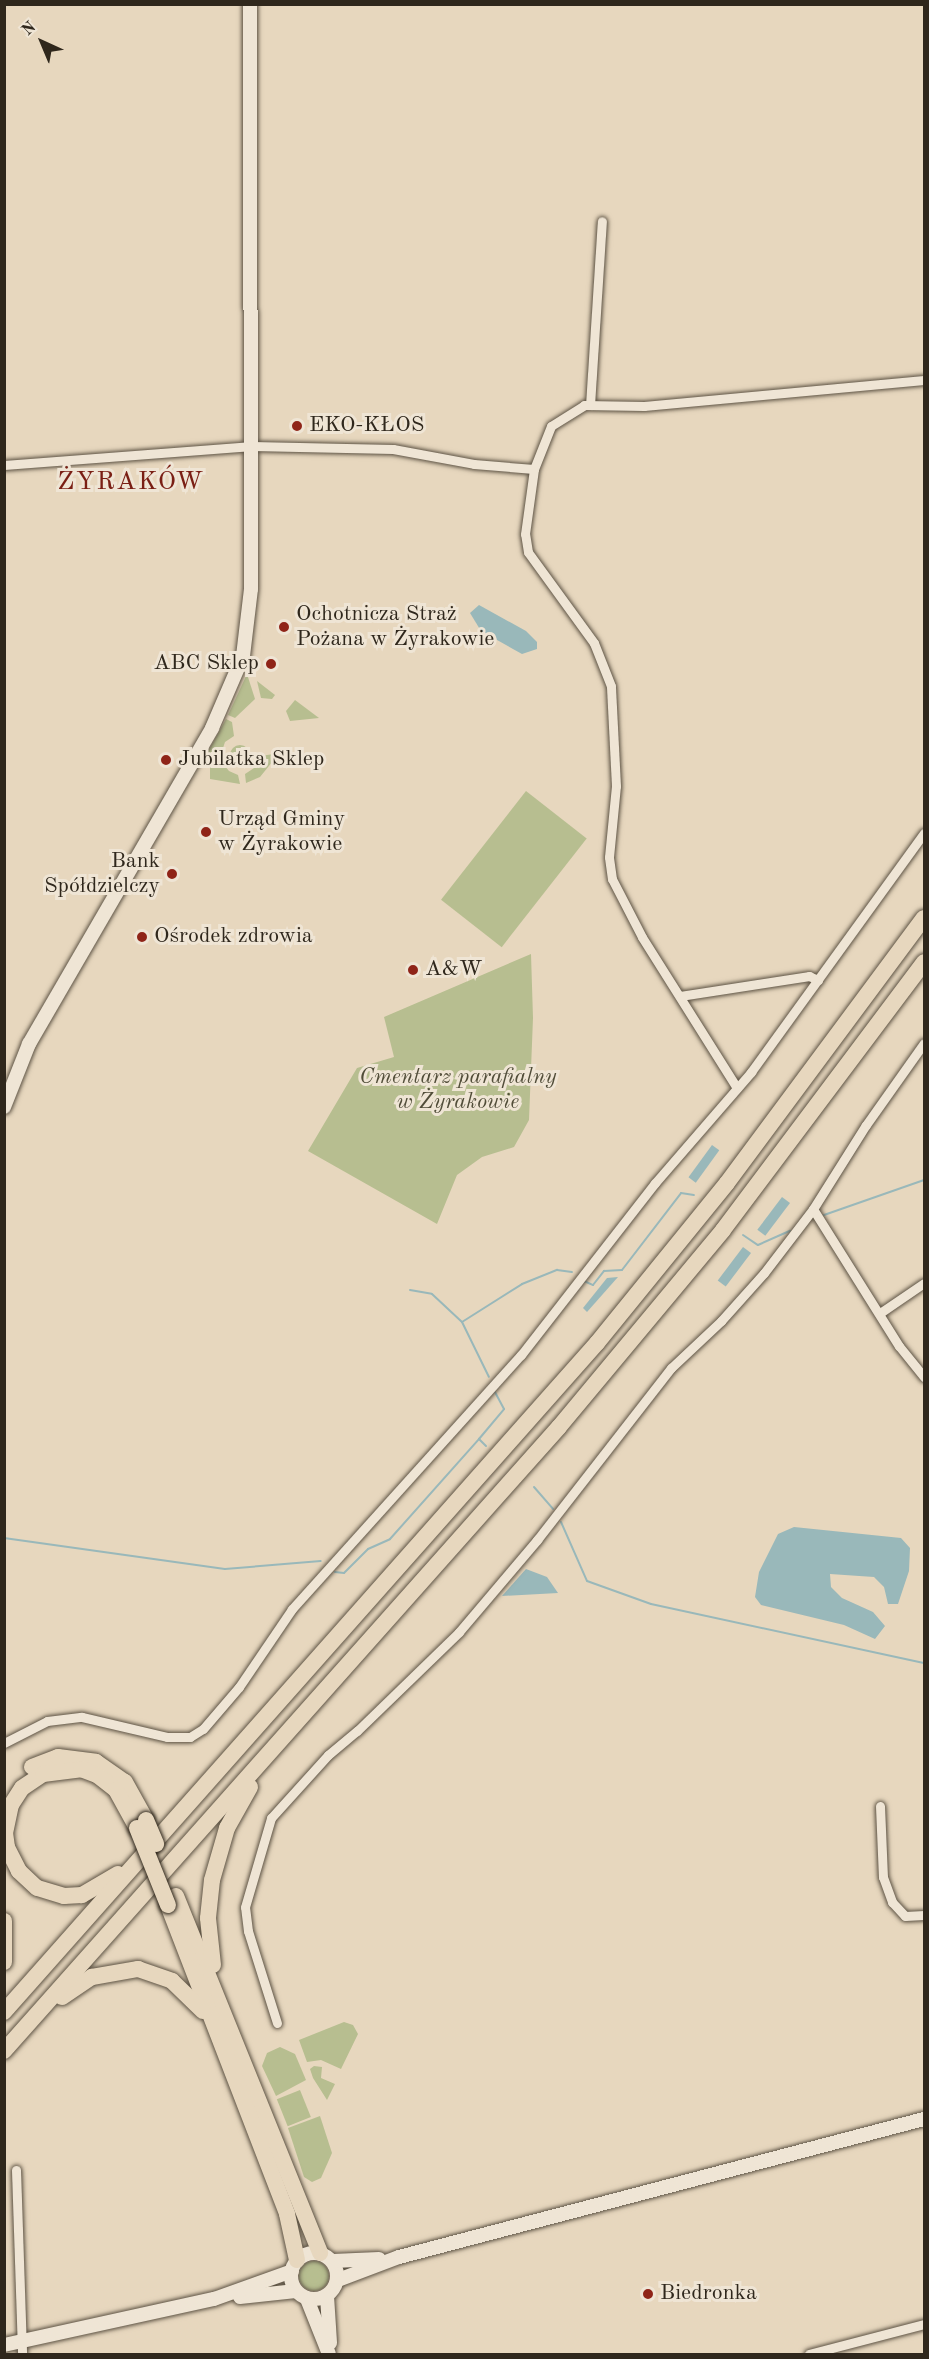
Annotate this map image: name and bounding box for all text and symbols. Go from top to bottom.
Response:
north arrow [12,12,72,72]
text: N [20,19,39,39]
place label: EKO-KŁOS [309,413,424,439]
marker: EKO-KŁOS [290,419,304,433]
district label: ŻYRAKÓW [57,467,205,499]
place label: Ochotnicza Straż Pożana w Żyrakowie [296,601,494,652]
marker: Ochotnicza Straż Pożana w Żyrakowie [277,620,291,634]
place label: ABC Sklep [154,651,259,677]
marker: ABC Sklep [264,657,278,671]
place label: Jubilatka Sklep [178,747,324,773]
marker: Jubilatka Sklep [159,753,173,767]
place label: Urząd Gminy w Żyrakowie [218,806,345,858]
marker: Urząd Gminy w Żyrakowie [199,825,213,839]
place label: Bank Spółdzielczy [44,848,160,900]
marker: Bank Spółdzielczy [165,867,179,881]
place label: Ośrodek zdrowia [154,924,313,950]
marker: Ośrodek zdrowia [135,930,149,944]
place label: A&W [425,957,483,983]
marker: A&W [406,963,420,977]
park label: Cmentarz parafialny w Żyrakowie [359,1064,557,1116]
place label: Biedronka [660,2281,757,2307]
marker: Biedronka [641,2287,655,2301]

